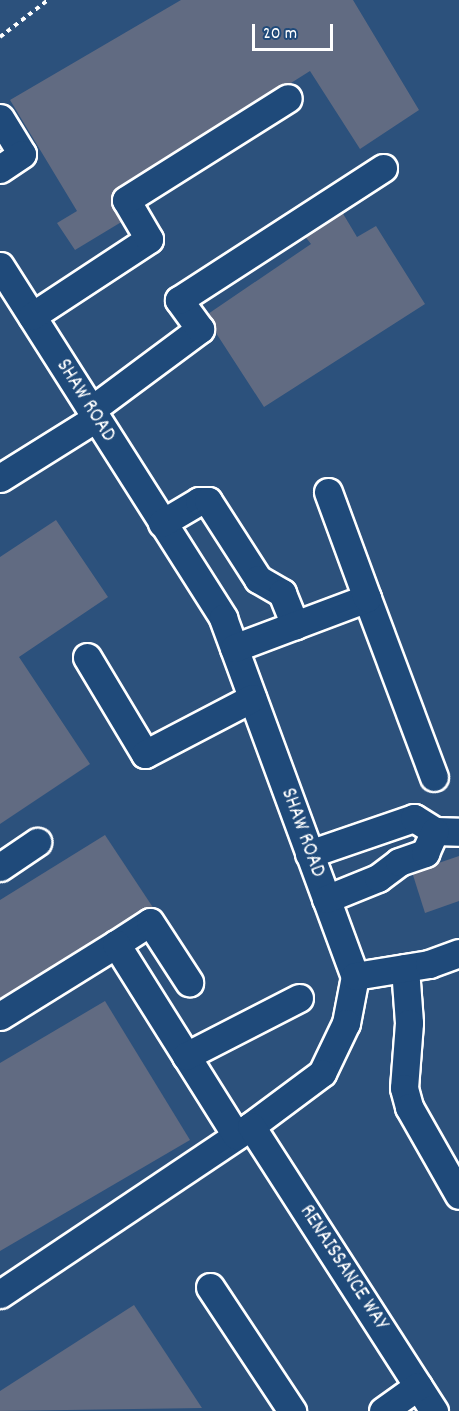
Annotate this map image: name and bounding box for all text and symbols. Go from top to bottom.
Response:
scale bar [255,12,336,50]
text: 20 m [263,22,297,47]
street label: SHAW ROAD [50,355,120,447]
street label: SHAW ROAD [274,785,330,881]
street label: RENAISSANCE WAY [293,1201,393,1335]

